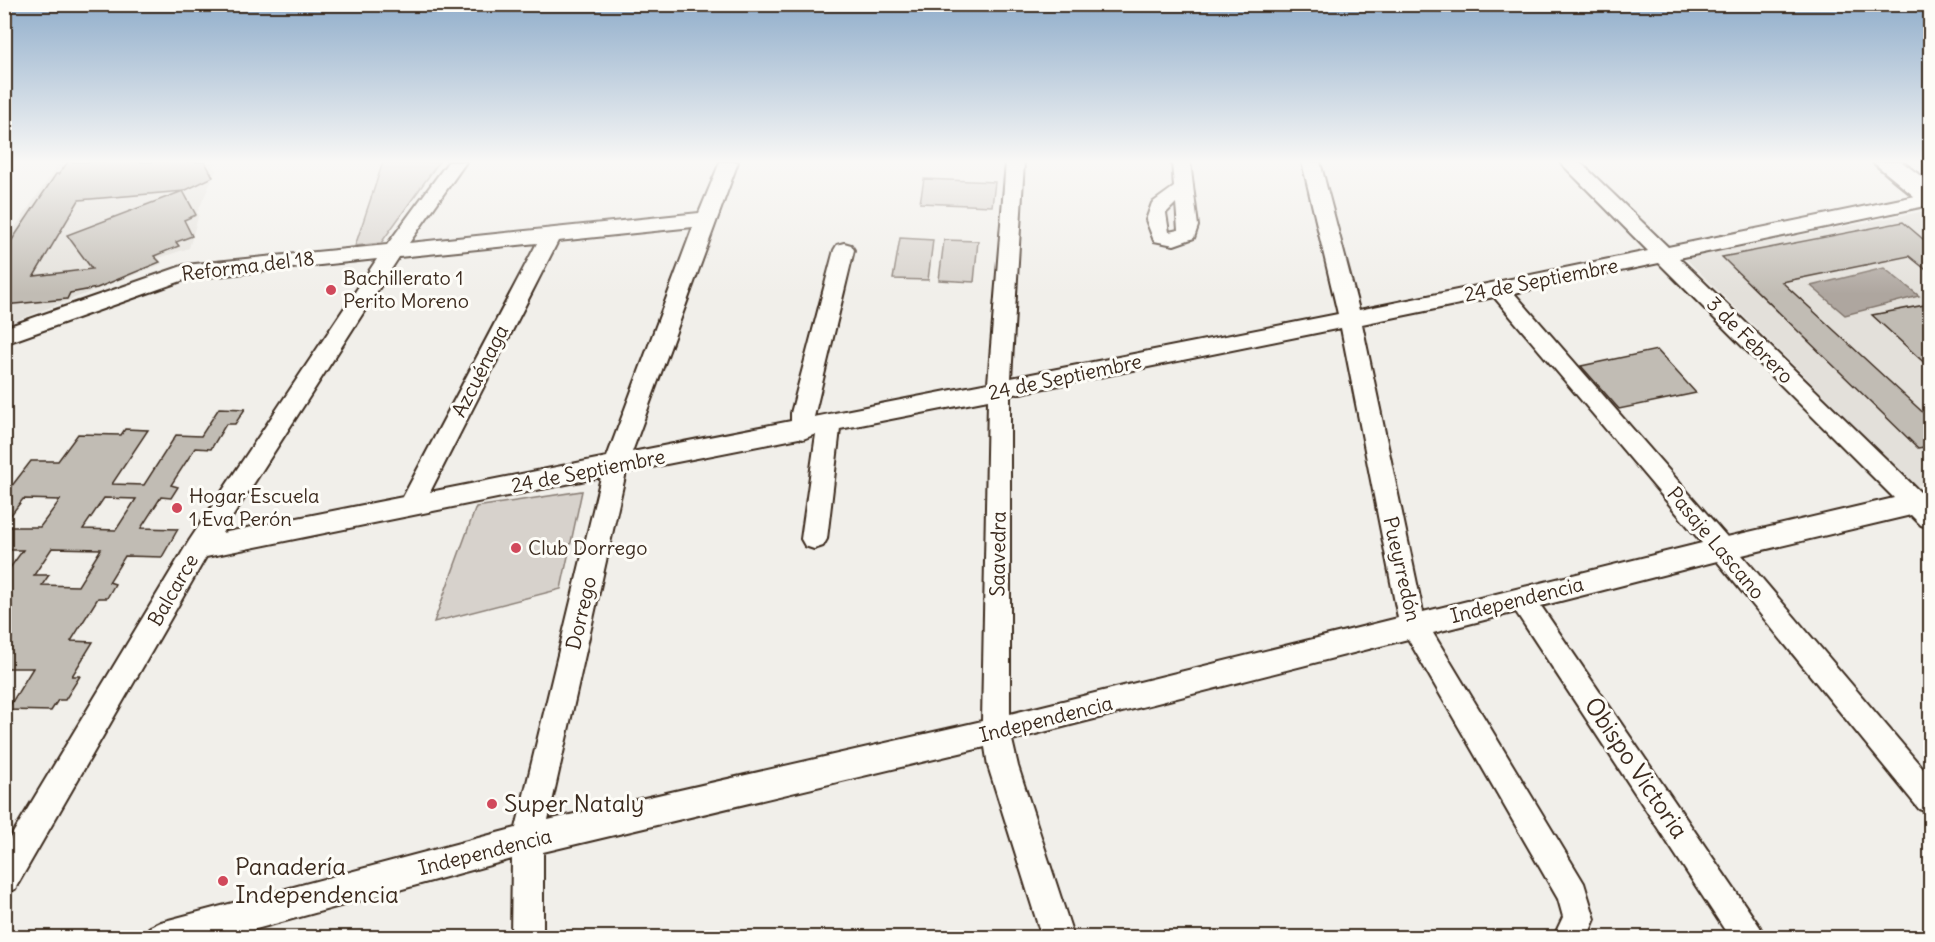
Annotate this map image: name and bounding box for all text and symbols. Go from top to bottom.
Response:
street label: Reforma del 18 [180,245,316,286]
street label: 24 de Septiembre [1462,252,1620,307]
place label: Bachillerato 1 Perito Moreno [343,265,469,313]
marker: Bachillerato 1 Perito Moreno [324,283,338,297]
street label: 3 de Febrero [1702,291,1799,388]
street label: Azcuénaga [446,320,513,421]
street label: 24 de Septiembre [986,348,1144,405]
street label: 24 de Septiembre [509,443,667,498]
street label: Pasaje Lascano [1662,481,1771,604]
place label: Hogar Escuela 1 Eva Perón [189,483,319,531]
marker: Hogar Escuela 1 Eva Perón [170,501,184,515]
street label: Saavedra [984,511,1011,597]
street label: Pueyrredón [1378,514,1427,624]
place label: Club Dorrego [528,535,647,560]
marker: Club Dorrego [509,541,523,555]
street label: Balcarce [142,549,203,630]
street label: Independencia [1448,571,1586,628]
street label: Dorrego [560,574,601,652]
street label: Independencia [977,690,1115,747]
street label: Obispo Victoria [1579,691,1695,844]
place label: Super Nataly [504,788,644,818]
marker: Super Nataly [485,797,499,811]
street label: Independencia [416,823,554,880]
place label: Panadería Independencia [235,851,399,909]
marker: Panadería Independencia [216,874,230,888]

